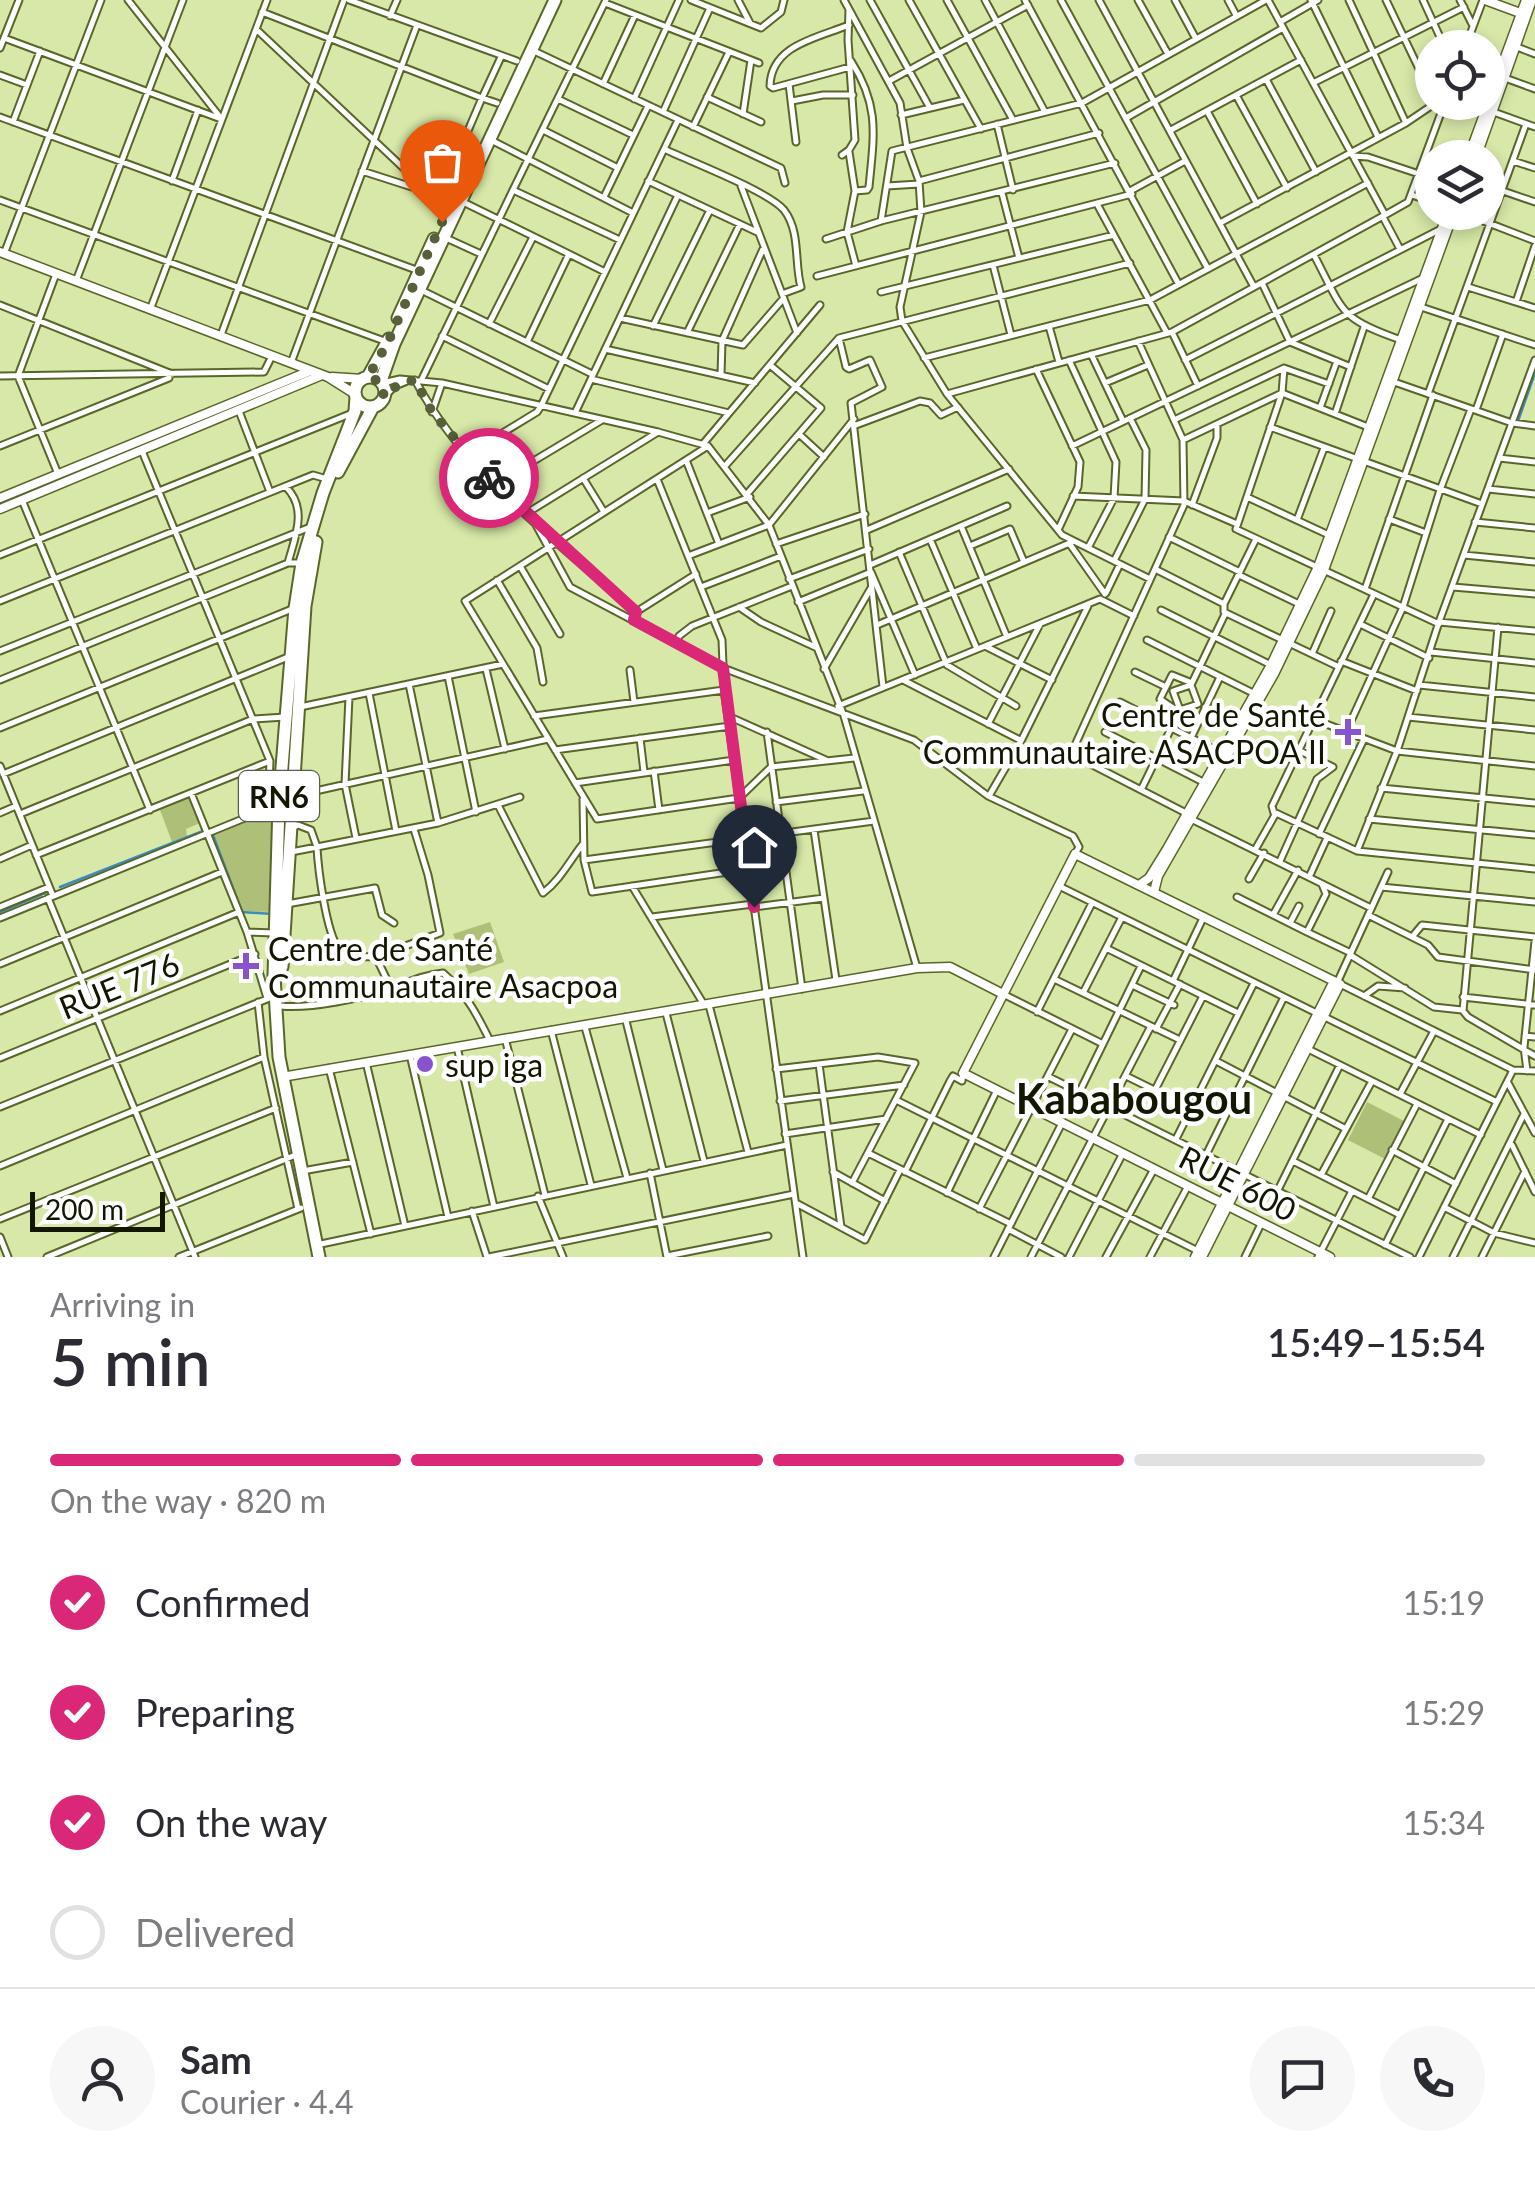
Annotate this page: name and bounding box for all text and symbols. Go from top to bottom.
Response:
map controls [1415,30,1505,230]
button: locate [1415,30,1505,120]
pin [400,120,485,223]
icon: bag [415,135,470,190]
button: layers [1415,140,1505,230]
courier [439,428,539,528]
icon: bike [462,451,517,506]
place label: Centre de Santé Communautaire ASACPOA II [923,695,1326,771]
marker: Centre de Santé Communautaire ASACPOA II [1335,719,1361,745]
road number: RN6 [239,771,319,821]
pin [712,805,797,908]
icon: home [727,820,782,875]
place label: Centre de Santé Communautaire Asacpoa [268,929,618,1005]
street label: RUE 776 [53,943,185,1027]
marker: Centre de Santé Communautaire Asacpoa [233,953,259,979]
place label: sup iga [445,1045,543,1084]
marker: sup iga [414,1053,436,1075]
district label: Kababougou [1016,1073,1252,1123]
street label: RUE 600 [1173,1137,1303,1229]
scale bar [30,1187,165,1232]
text: 200 m [45,1192,124,1226]
text: Arriving in [50,1285,195,1324]
text: 15:49–15:54 [1267,1319,1485,1365]
text: 5 min [50,1322,210,1400]
text: On the way · 820 m [50,1481,326,1520]
icon: check [50,1575,105,1630]
text: Confirmed [135,1579,311,1625]
text: 15:19 [1403,1583,1485,1622]
icon: check [50,1685,105,1740]
text: Preparing [135,1689,295,1735]
text: 15:29 [1403,1693,1485,1732]
icon: check [50,1795,105,1850]
text: On the way [135,1799,327,1845]
text: 15:34 [1403,1803,1485,1842]
text: Delivered [135,1909,295,1955]
button: person [50,2026,155,2131]
button: chat [1250,2026,1355,2131]
button: phone [1380,2026,1485,2131]
text: Sam [180,2036,252,2082]
text: Courier · 4.4 [180,2082,354,2121]

